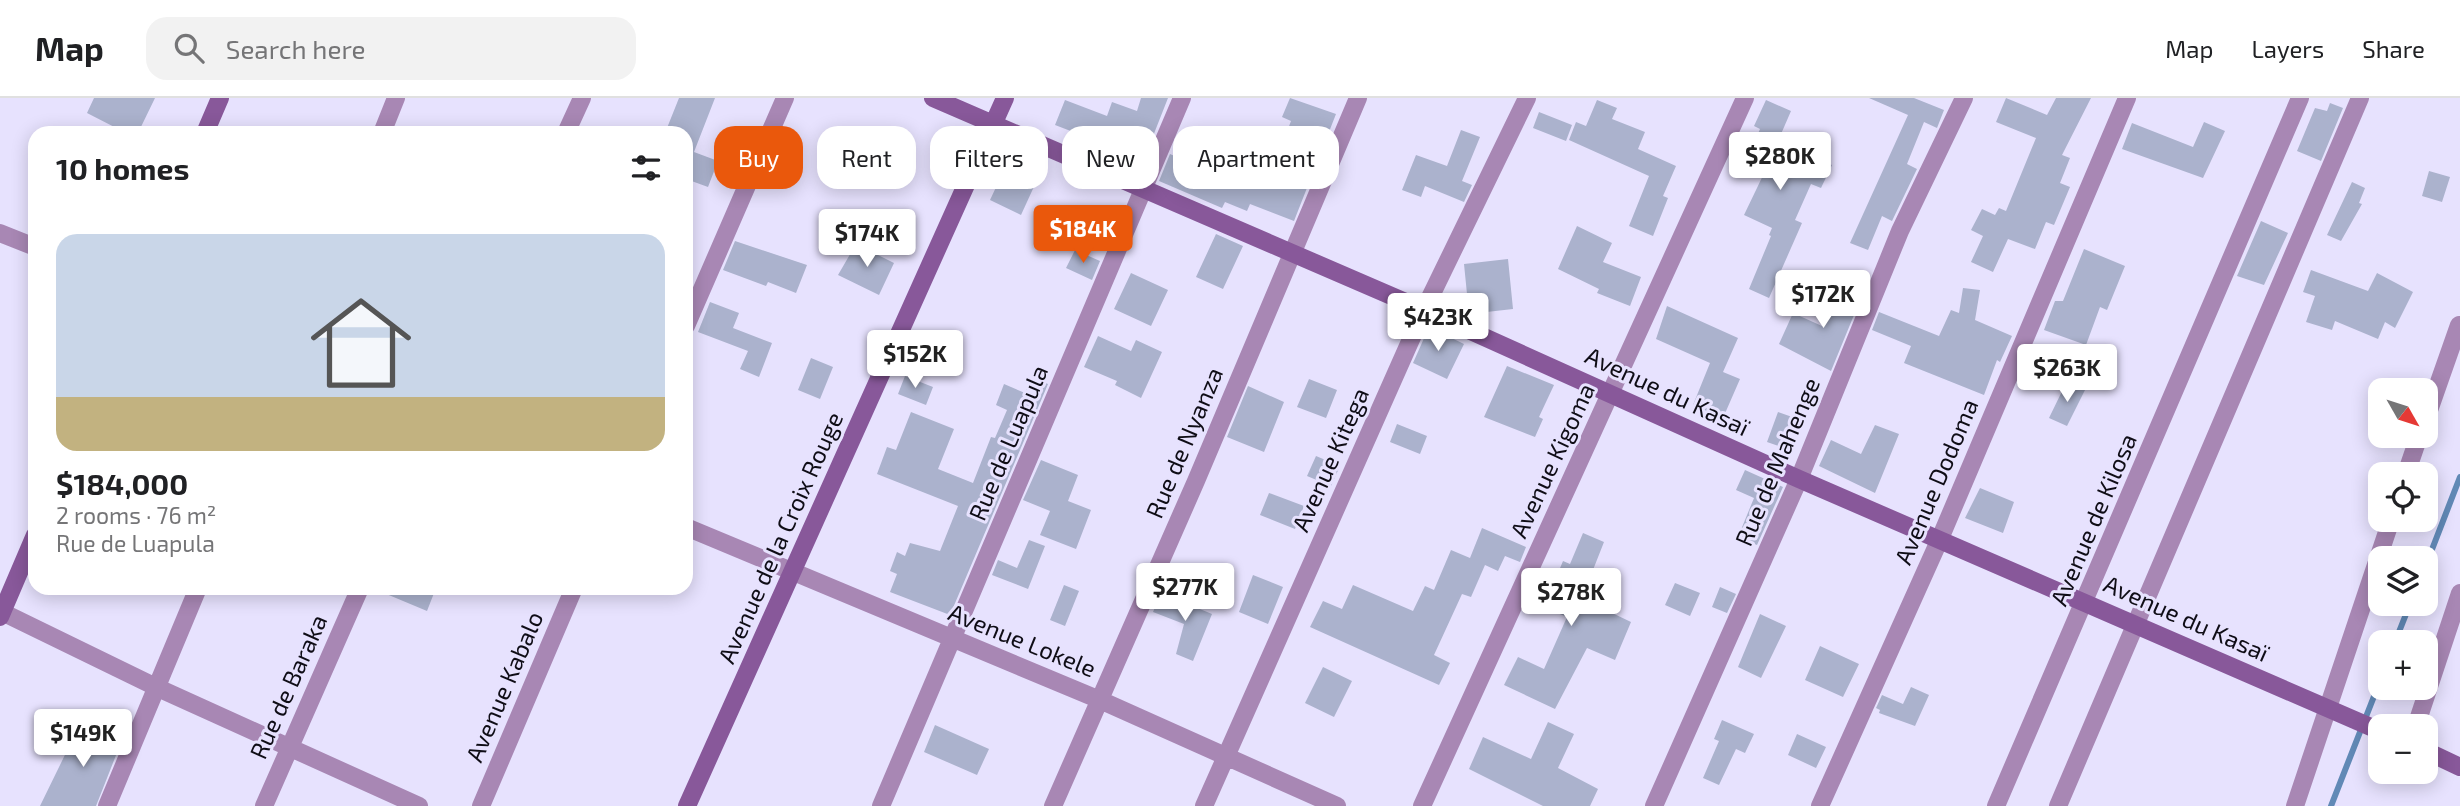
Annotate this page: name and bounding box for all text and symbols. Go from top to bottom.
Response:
search box [146,17,636,80]
text: Map [35,28,104,68]
icon: search [170,29,208,67]
text: Search here [226,33,365,64]
text: Map [2165,34,2213,63]
text: Layers [2251,34,2324,63]
text: Share [2362,34,2425,63]
chip: Buy [714,126,803,189]
chip: Rent [817,126,916,189]
chip: Filters [930,126,1048,189]
chip: New [1062,126,1159,189]
chip: Apartment [1173,126,1339,189]
pin: $280K [1731,132,1829,192]
text: $280K [1745,141,1815,169]
icon: filters [627,149,665,187]
text: 10 homes [56,150,189,186]
pin: $184K [1034,206,1132,265]
pin: $174K [818,209,916,269]
text: $184K [1050,214,1116,242]
text: $174K [835,218,899,246]
pin: $172K [1774,271,1872,330]
text: $172K [1791,279,1855,307]
icon: home [298,280,424,406]
pin: $423K [1389,294,1487,353]
text: $423K [1404,302,1472,330]
pin: $152K [866,330,964,390]
text: $152K [883,339,947,367]
street label: Avenue du Kasaï [1581,340,1755,442]
pin: $263K [2018,344,2116,404]
text: $263K [2033,353,2101,381]
street label: Rue de Luapula [962,360,1053,524]
street label: Rue de Nyanza [1139,363,1228,522]
street label: Rue de Mahenge [1728,373,1825,550]
north arrow [2368,378,2438,448]
map controls [2368,378,2438,784]
street label: Avenue Kigoma [1503,379,1600,542]
street label: Avenue Kitega [1285,383,1374,536]
street label: Avenue Dodoma [1888,394,1984,569]
street label: Avenue de la Croix Rouge [711,407,848,668]
street label: Avenue de Kilosa [2043,429,2142,610]
button: locate [2368,462,2438,532]
text: $184,000 [56,465,188,501]
text: 2 rooms · 76 m² [56,501,216,529]
text: Rue de Luapula [56,529,215,557]
button: layers [2368,546,2438,616]
pin: $277K [1136,564,1234,623]
pin: $278K [1522,568,1620,628]
street label: Avenue du Kasaï [2100,568,2274,667]
text: $277K [1152,572,1218,600]
text: $278K [1537,577,1605,605]
street label: Avenue Lokele [945,597,1101,682]
street label: Avenue Kabalo [459,607,548,766]
street label: Rue de Baraka [243,610,332,763]
button: + [2368,630,2438,700]
pin: $149K [34,710,132,769]
button: − [2368,714,2438,784]
text: $149K [50,718,116,746]

